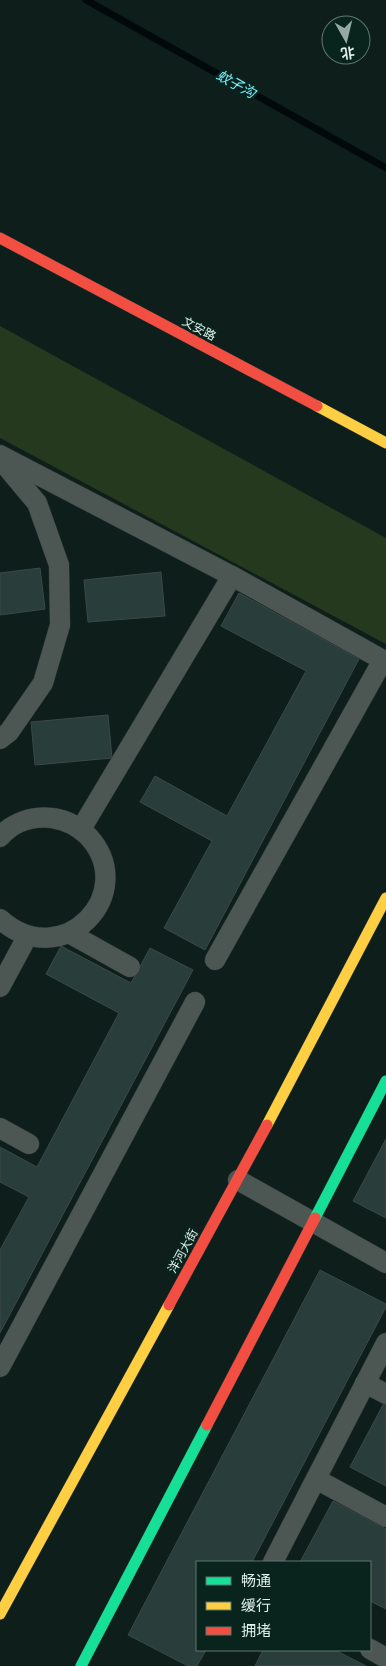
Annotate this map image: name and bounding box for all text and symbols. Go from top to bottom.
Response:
north arrow [321,15,371,65]
text: 北 [339,42,356,64]
water label: 蚊子沟 [213,65,261,104]
street label: 文安路 [179,313,219,345]
street label: 洋河大街 [163,1226,202,1276]
legend [196,1561,371,1651]
text: 畅通 [241,1570,271,1591]
text: 缓行 [241,1595,271,1616]
text: 拥堵 [241,1620,271,1641]

